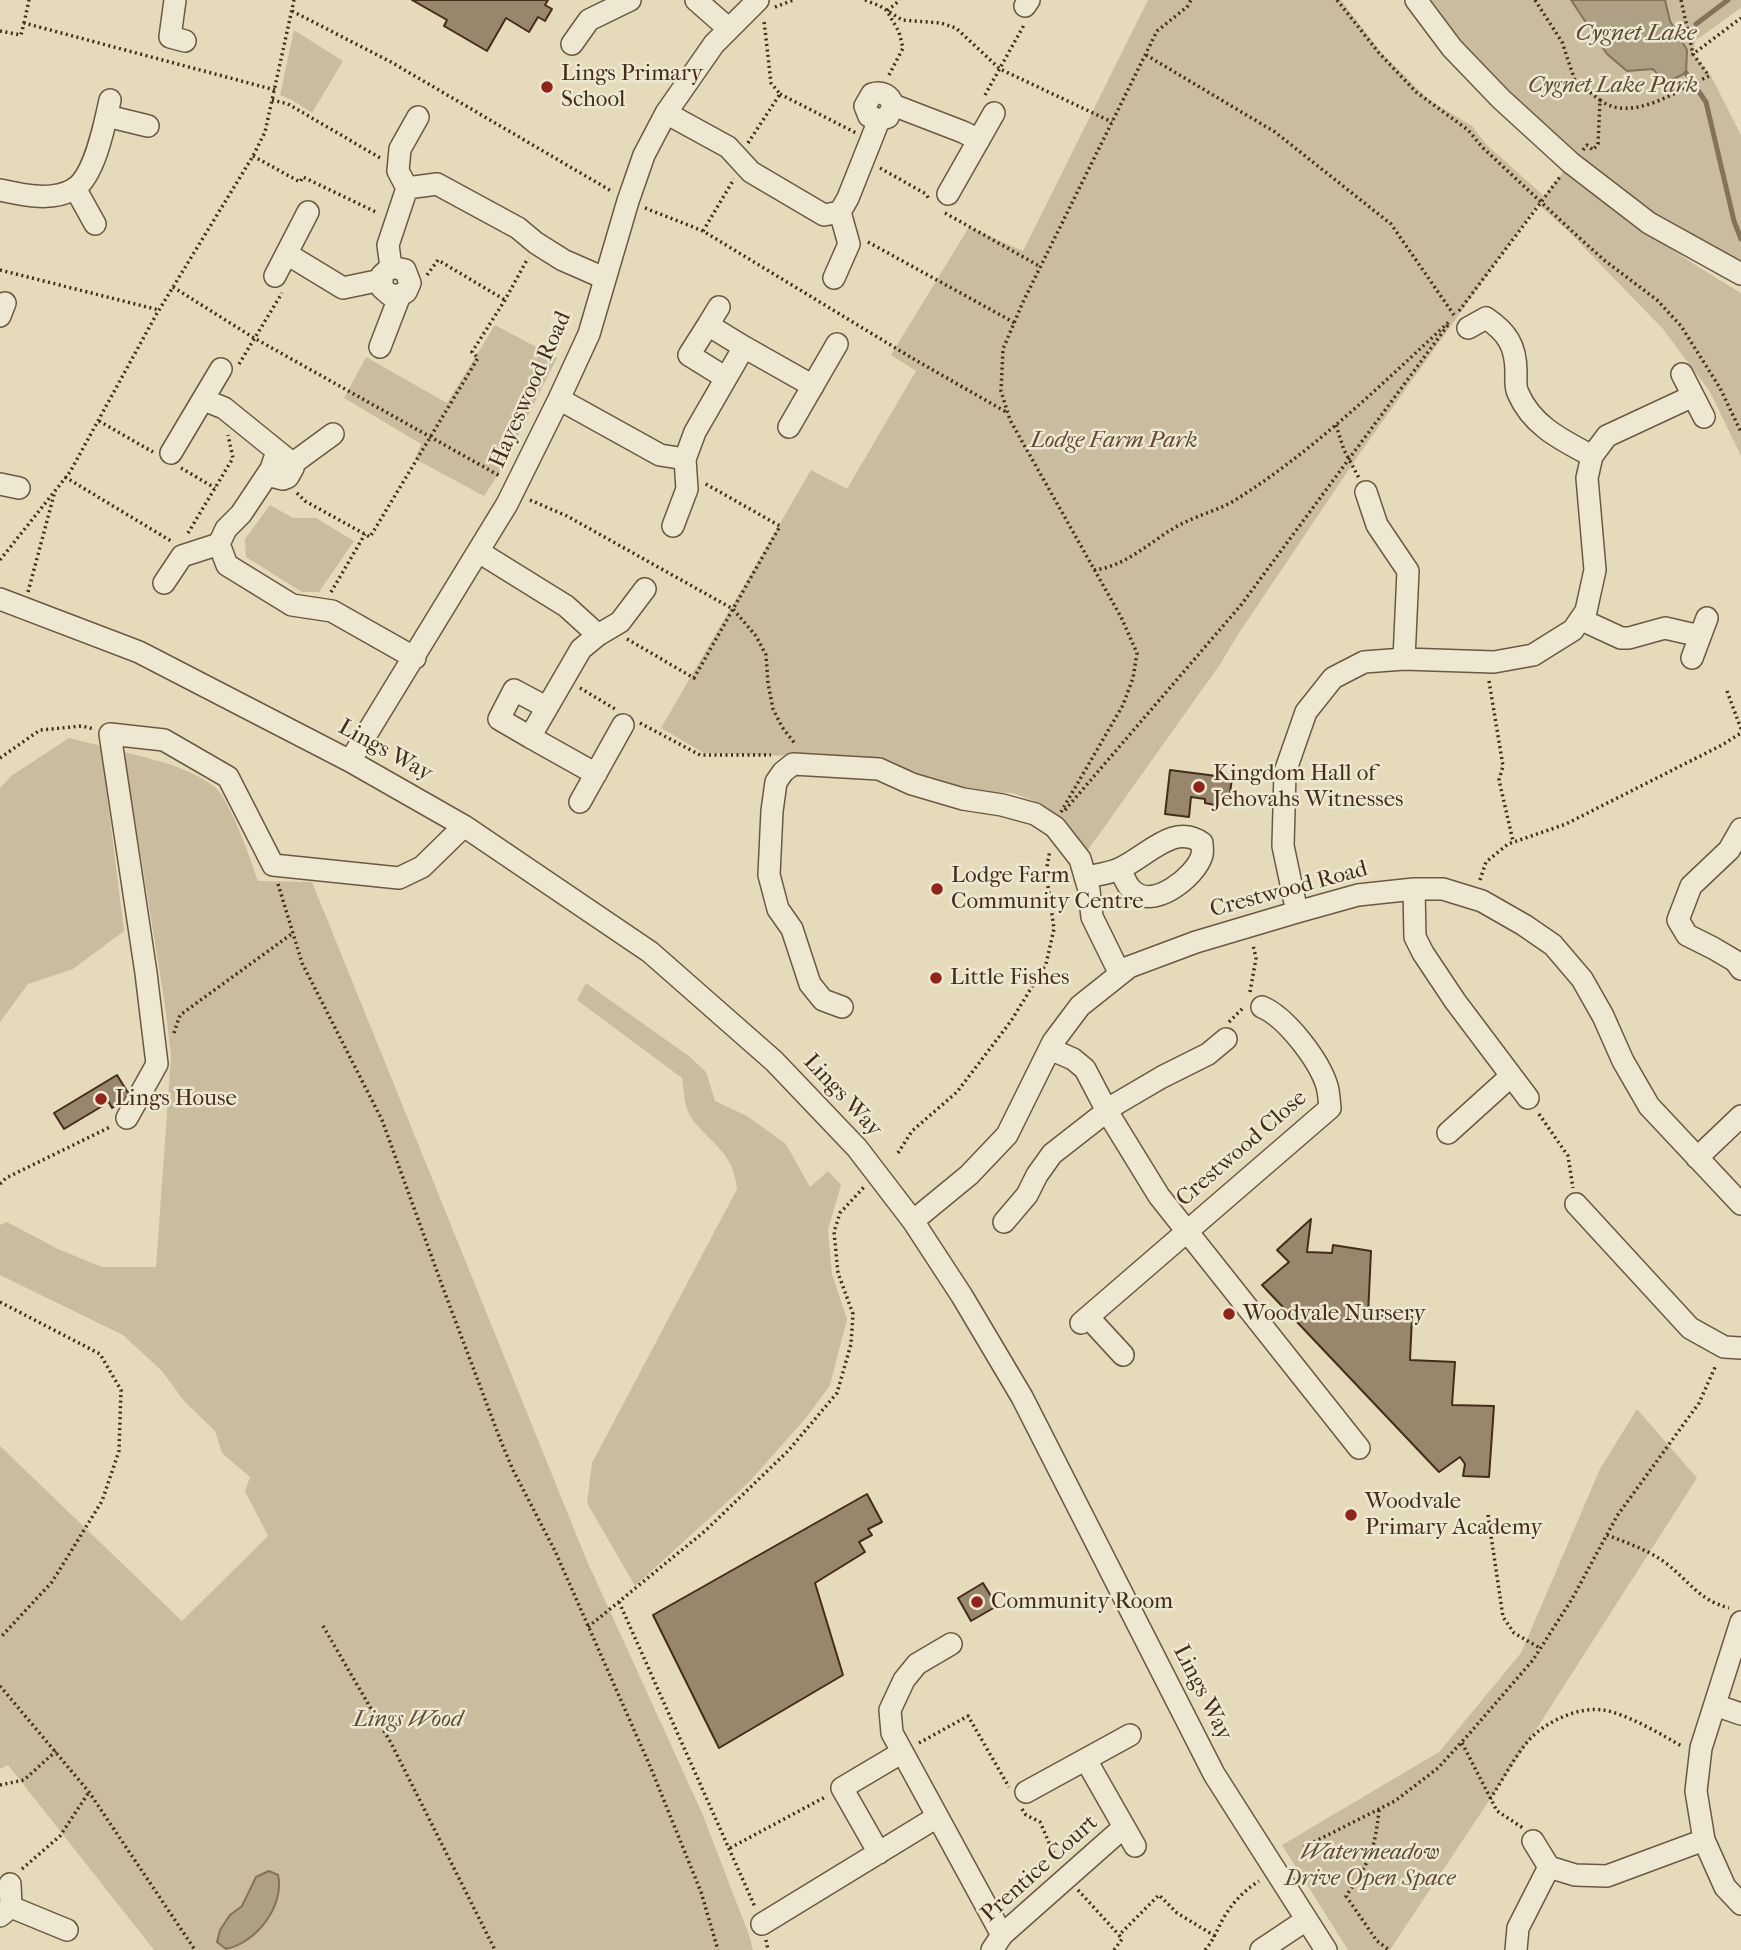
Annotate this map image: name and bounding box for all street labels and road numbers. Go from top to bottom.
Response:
street label: Hayeswood Road [484,307,578,473]
street label: Lings Way [333,714,437,788]
street label: Crestwood Road [1207,856,1371,924]
street label: Lings Way [797,1049,887,1143]
street label: Crestwood Close [1171,1085,1313,1213]
street label: Lings Way [1166,1641,1238,1745]
street label: Prentice Court [976,1809,1104,1929]

